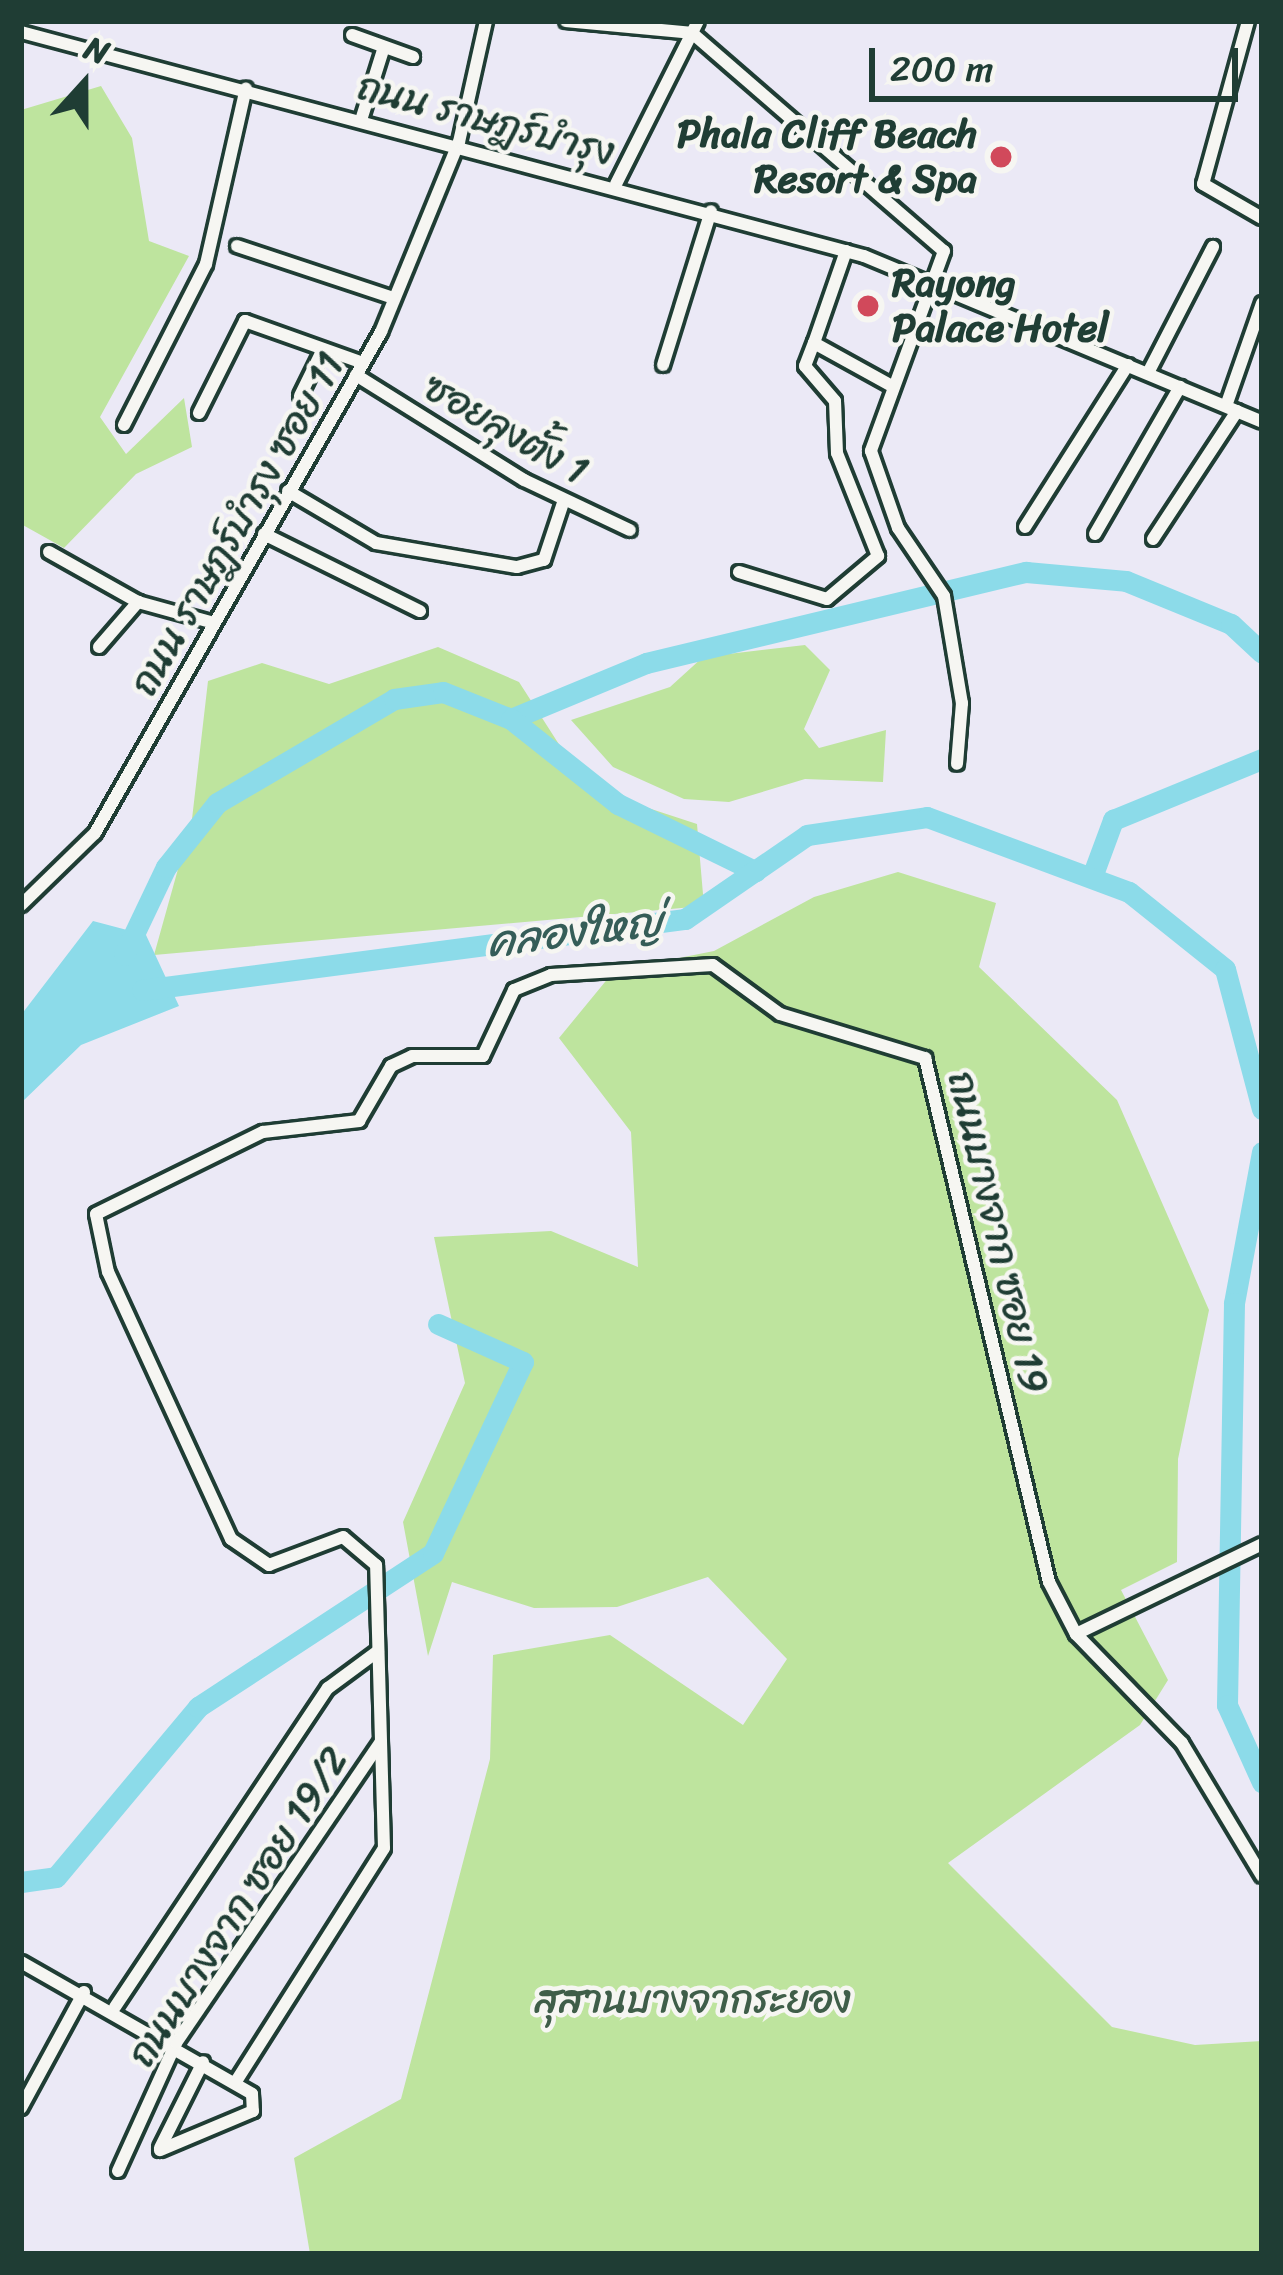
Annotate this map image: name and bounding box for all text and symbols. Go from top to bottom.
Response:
text: N [76,19,118,82]
north arrow [24,24,144,144]
scale bar [875,24,1244,98]
text: 200 m [890,37,993,101]
street label: ถนน ราษฎร์บำรุง [352,62,620,176]
place label: Phala Cliff Beach Resort & Spa [677,112,977,203]
marker: Phala Cliff Beach Resort & Spa [988,144,1014,170]
place label: Rayong Palace Hotel [892,261,1110,352]
marker: Rayong Palace Hotel [855,293,881,319]
street label: ถนน ราษฎร์บำรุง ซอย 11 [120,344,354,704]
street label: ซอยลุงตั้ง 1 [416,363,596,495]
water label: คลองใหญ่ [485,896,665,968]
street label: ถนนบางจาก ซอย 19 [938,1066,1058,1398]
street label: ถนนบางจาก ซอย 19/2 [117,1739,359,2075]
park label: สุสานบางจากระยอง [535,1976,851,2022]

